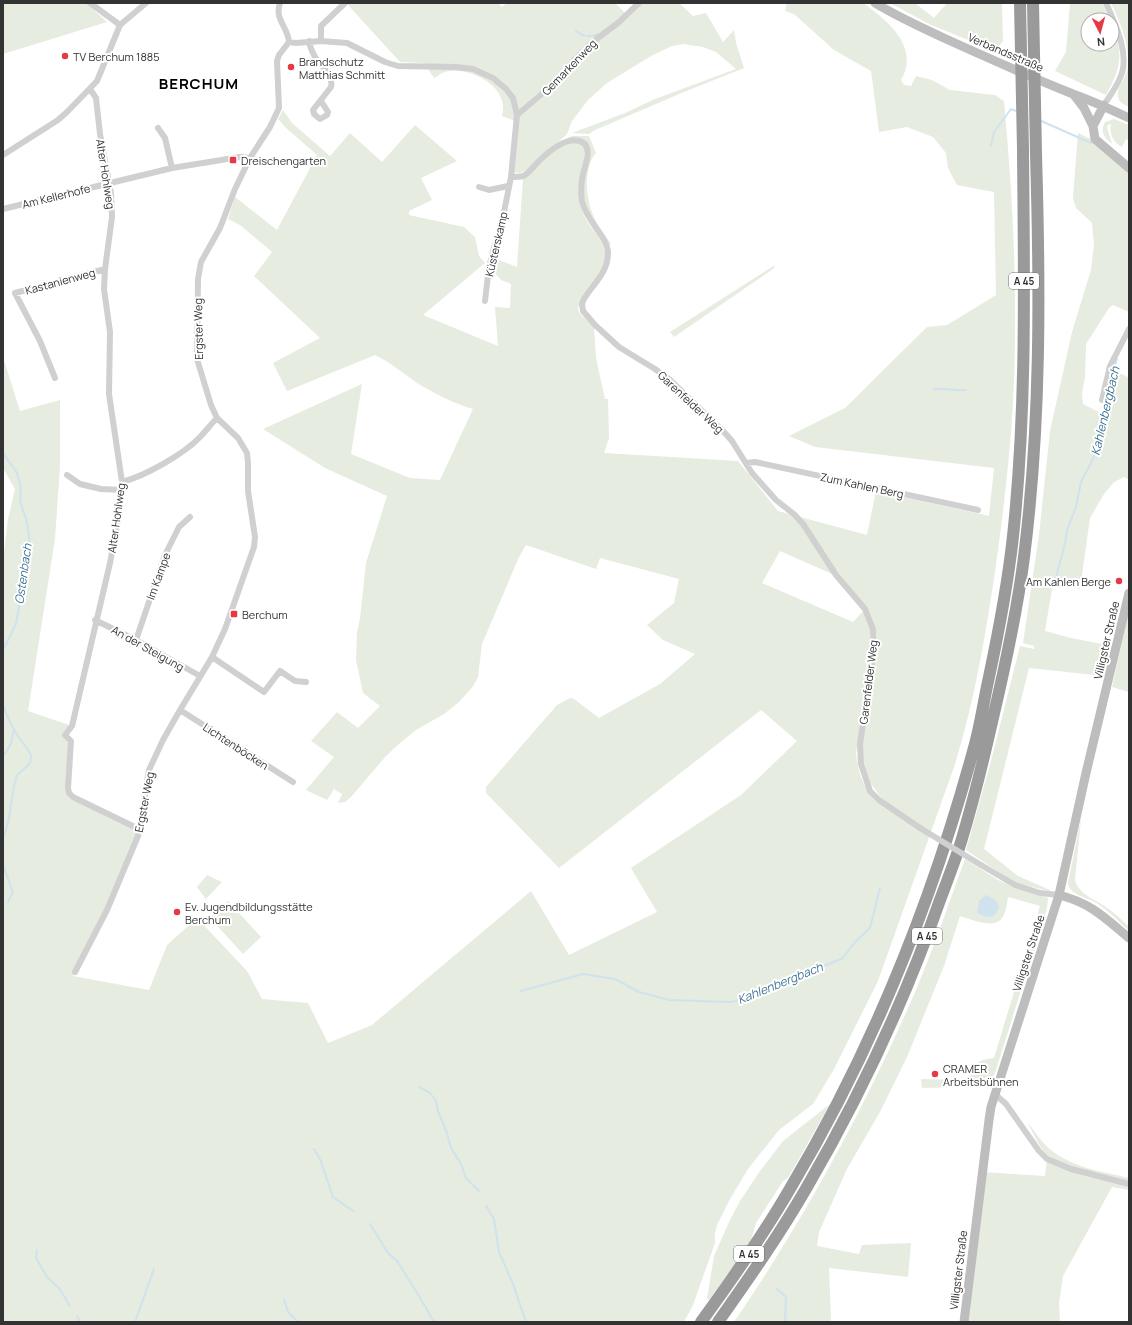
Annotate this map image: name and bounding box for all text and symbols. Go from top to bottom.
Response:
north arrow [1080,12,1120,52]
street label: Verbandsstraße [966,29,1047,75]
text: N [1096,35,1106,50]
street label: Gemarkenweg [538,36,600,98]
place label: TV Berchum 1885 [73,49,160,64]
marker: TV Berchum 1885 [60,51,70,61]
place label: Brandschutz Matthias Schmitt [299,54,385,82]
marker: Brandschutz Matthias Schmitt [286,62,296,72]
district label: BERCHUM [159,73,239,94]
street label: Alter Hohlweg [93,138,119,210]
place label: Dreischengarten [241,153,326,168]
marker: Dreischengarten [228,155,238,165]
street label: Am Kellerhofe [20,180,92,212]
street label: Küsterskamp [481,210,511,278]
street label: Kastanienweg [23,264,97,298]
road number: A 45 [1009,273,1039,289]
street label: Ergster Weg [190,298,206,360]
water label: Kahlenbergbach [1087,364,1124,457]
street label: Garenfelder Weg [655,368,727,436]
street label: Zum Kahlen Berg [819,469,905,501]
street label: Alter Hohlweg [104,482,128,554]
water label: Ostenbach [10,542,36,605]
street label: Im Kampe [143,550,174,602]
place label: Am Kahlen Berge [1026,574,1112,589]
marker: Am Kahlen Berge [1114,576,1124,586]
street label: Villigster Straße [1090,599,1122,681]
place label: Berchum [242,607,288,622]
marker: Berchum [229,609,239,619]
street label: An der Steigung [109,622,187,674]
street label: Garenfelder Weg [855,639,881,725]
street label: Lichtenböcken [200,719,272,773]
street label: Ergster Weg [131,770,157,834]
place label: Ev. Jugendbildungsstätte Berchum [185,899,313,927]
marker: Ev. Jugendbildungsstätte Berchum [172,907,182,917]
street label: Villigster Straße [1009,912,1048,993]
road number: A 45 [912,928,942,944]
water label: Kahlenbergbach [735,958,826,1008]
place label: CRAMER Arbeitsbühnen [943,1061,1019,1089]
marker: CRAMER Arbeitsbühnen [930,1069,940,1079]
street label: Villigster Straße [946,1229,970,1311]
road number: A 45 [734,1246,764,1262]

